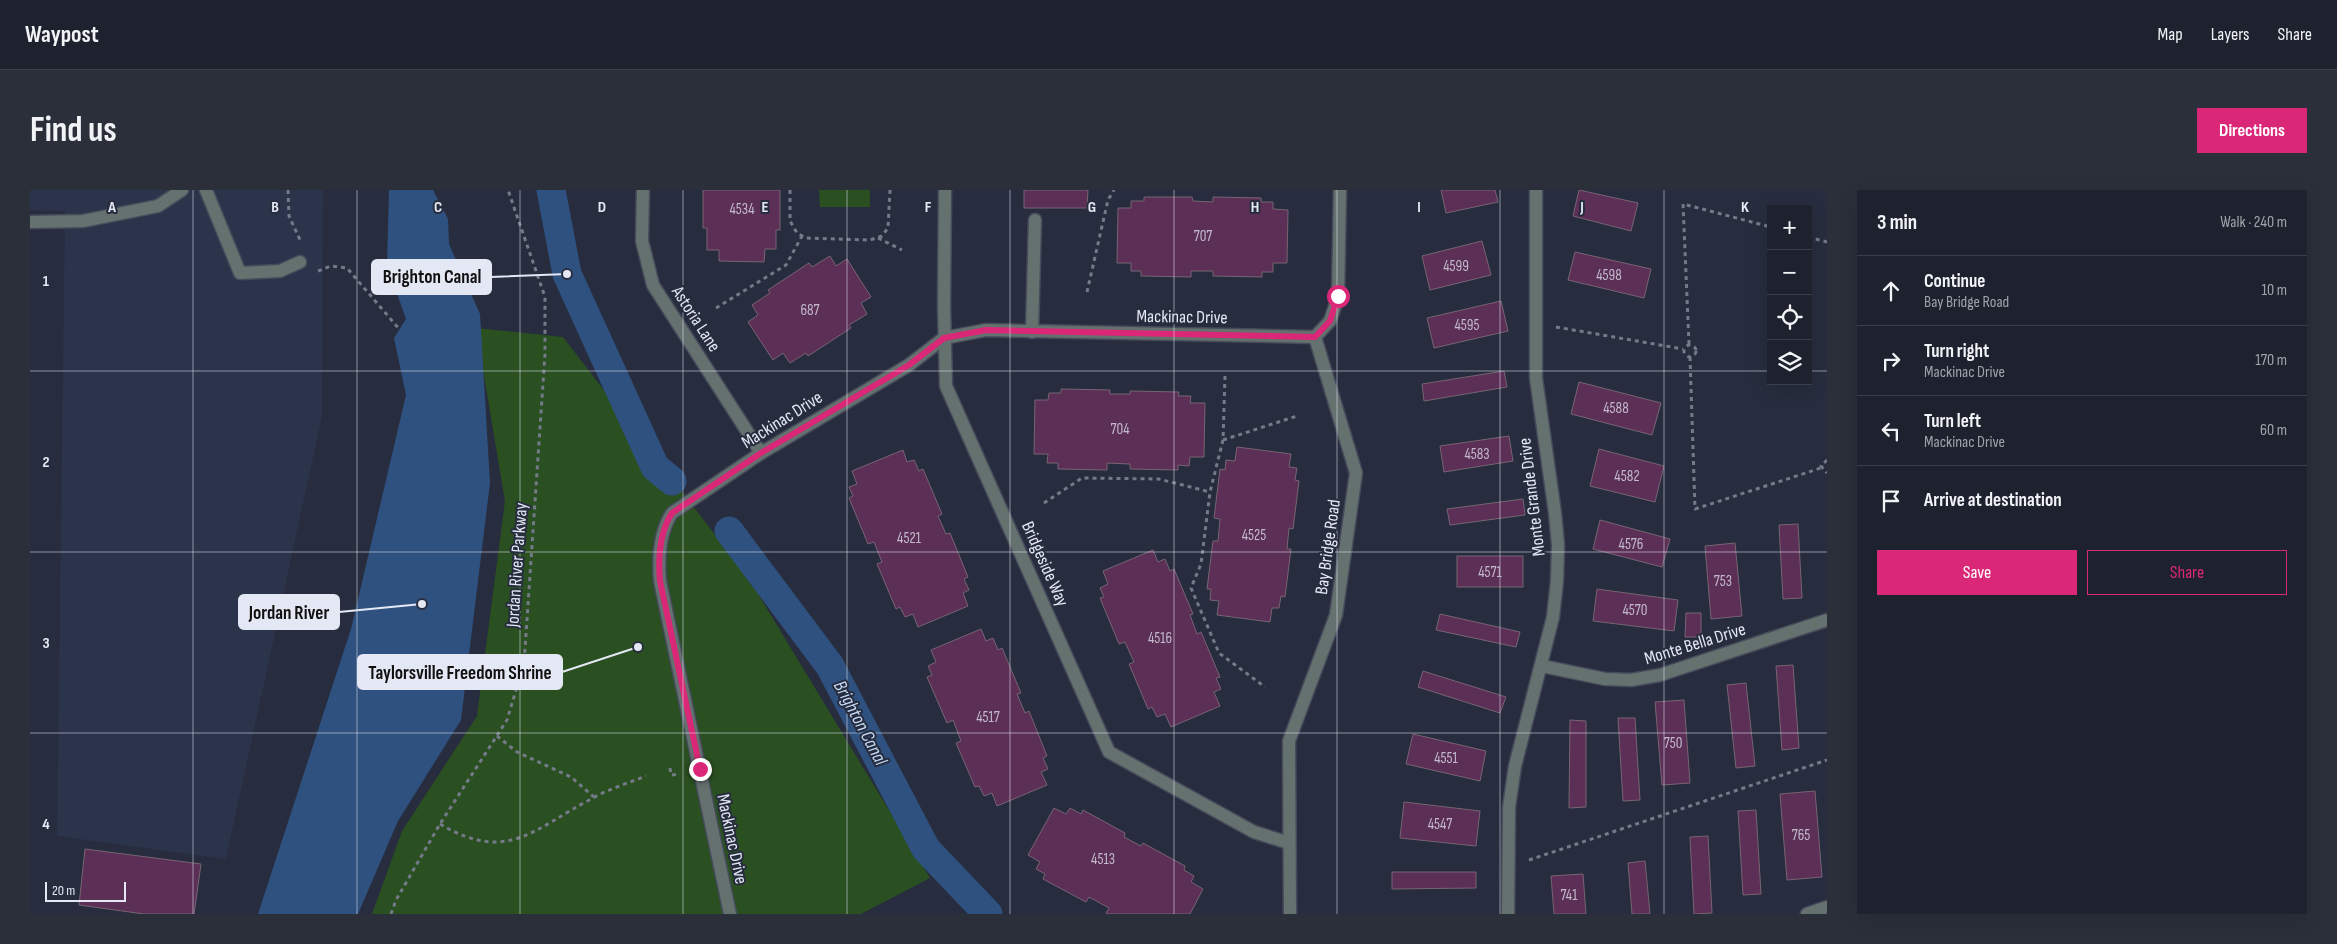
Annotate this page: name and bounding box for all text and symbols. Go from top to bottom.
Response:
text: Waypost [25,20,99,49]
text: Map [2158,24,2183,45]
text: Layers [2211,24,2250,45]
text: Share [2278,24,2312,45]
button: Directions [2197,108,2307,153]
text: Find us [30,109,117,152]
text: A [107,198,116,217]
text: B [271,198,279,217]
text: C [434,198,442,217]
text: D [598,198,606,217]
text: E [762,198,769,217]
text: F [925,198,932,217]
text: G [1088,198,1096,217]
text: H [1251,198,1259,217]
text: I [1417,198,1421,217]
text: J [1579,198,1584,217]
text: K [1741,198,1749,217]
house number: 4534 [730,200,754,219]
map controls [1767,205,1812,385]
button: + [1767,205,1812,250]
text: 3 min [1877,210,1917,235]
text: Walk · 240 m [2220,213,2287,232]
house number: 707 [1194,227,1212,246]
button: − [1767,250,1812,295]
house number: 4599 [1443,257,1469,276]
callout: Brighton Canal [372,260,491,294]
text: Brighton Canal [383,266,481,289]
house number: 4598 [1596,266,1622,285]
text: Continue [1924,270,1985,293]
text: 1 [43,272,50,291]
icon: ahead [1877,277,1905,305]
street label: Astoria Lane [667,281,725,356]
text: 10 m [2261,281,2287,300]
route start [1327,285,1350,308]
text: Bay Bridge Road [1924,293,2009,312]
button: locate [1767,295,1812,340]
house number: 687 [800,301,820,320]
street label: Mackinac Drive [1136,306,1228,328]
house number: 4595 [1455,316,1480,335]
button: layers [1767,340,1812,385]
text: Turn right [1924,340,1989,363]
icon: right [1877,347,1905,375]
text: 170 m [2255,351,2287,370]
text: Mackinac Drive [1924,363,2005,382]
street label: Mackinac Drive [738,387,826,453]
house number: 4588 [1603,399,1629,418]
text: Turn left [1924,410,1981,433]
icon: left [1877,417,1905,445]
house number: 704 [1111,420,1129,439]
text: 60 m [2260,421,2287,440]
text: Mackinac Drive [1924,433,2005,452]
street label: Monte Grande Drive [1514,437,1550,557]
house number: 4583 [1464,445,1490,464]
text: 2 [42,453,50,472]
house number: 4582 [1614,467,1640,486]
icon: arrive [1877,487,1905,515]
text: Arrive at destination [1924,489,2062,512]
street label: Bay Bridge Road [1311,498,1345,596]
street label: Jordan River Parkway [502,502,532,629]
street label: Bridgeside Way [1017,518,1073,610]
house number: 4525 [1242,526,1266,545]
house number: 4521 [897,529,922,548]
house number: 4576 [1619,535,1643,554]
button: Save [1877,550,2077,595]
button: Share [2087,550,2287,595]
house number: 4571 [1478,563,1503,582]
house number: 753 [1714,572,1732,591]
callout: Jordan River [239,595,339,629]
house number: 4570 [1623,601,1647,620]
text: Jordan River [248,602,329,625]
street label: Monte Bella Drive [1642,619,1748,669]
house number: 4516 [1148,629,1172,648]
text: 3 [42,634,50,653]
callout: Taylorsville Freedom Shrine [358,655,562,689]
text: Taylorsville Freedom Shrine [368,662,552,685]
water label: Brighton Canal [828,677,892,770]
house number: 4517 [976,708,1000,727]
house number: 750 [1664,734,1682,753]
house number: 4551 [1434,749,1459,768]
route end [689,758,712,781]
street label: Mackinac Drive [712,792,752,886]
text: 4 [42,815,50,834]
house number: 4547 [1428,815,1452,834]
house number: 765 [1792,826,1810,845]
house number: 4513 [1091,850,1115,869]
scale bar [45,879,126,902]
text: 20 m [52,882,75,899]
house number: 741 [1561,886,1578,905]

